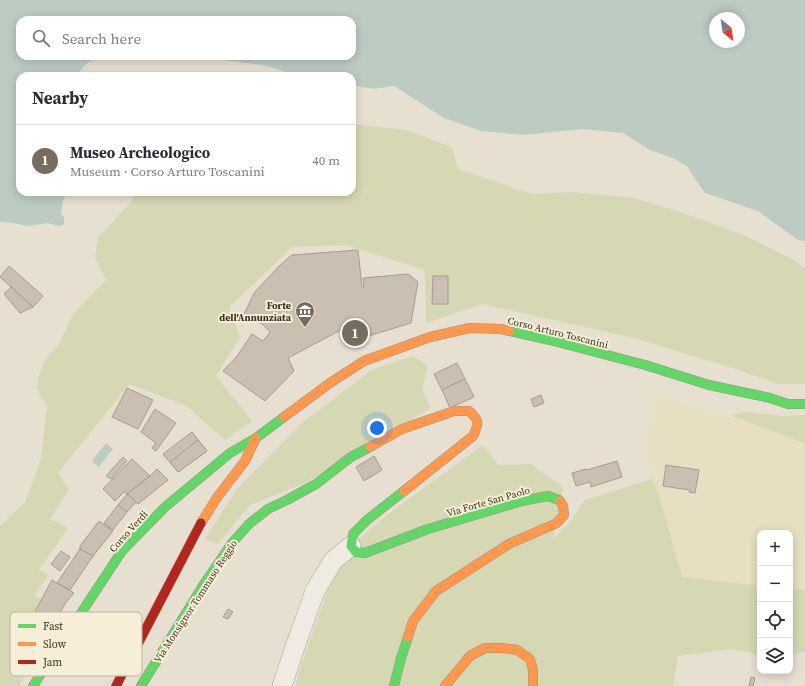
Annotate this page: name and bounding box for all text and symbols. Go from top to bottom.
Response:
north arrow [709,12,745,48]
search box [16,16,356,60]
icon: search [30,27,52,49]
text: Search here [62,28,141,49]
text: Nearby [32,86,88,110]
text: Museo Archeologico [70,142,210,163]
text: 1 [41,152,49,169]
text: 40 m [312,152,340,169]
text: Museum · Corso Arturo Toscanini [70,163,265,180]
place label: Forte dell'Annunziata [219,299,292,324]
museum icon: Forte dell'Annunziata [294,300,316,328]
street label: Corso Arturo Toscanini [506,314,610,351]
pin: 1 [342,318,368,348]
your location [367,418,387,438]
street label: Via Forte San Paolo [445,483,532,520]
street label: Corso Verdi [106,508,151,555]
map controls [757,530,793,674]
button: + [757,530,793,566]
street label: Via Monsignor Tommaso Reggio [151,537,240,665]
button: − [757,566,793,602]
button: locate [757,602,793,638]
legend [10,612,142,676]
text: Fast [43,619,63,634]
text: Slow [43,637,67,652]
button: layers [757,638,793,674]
text: Jam [42,655,62,670]

